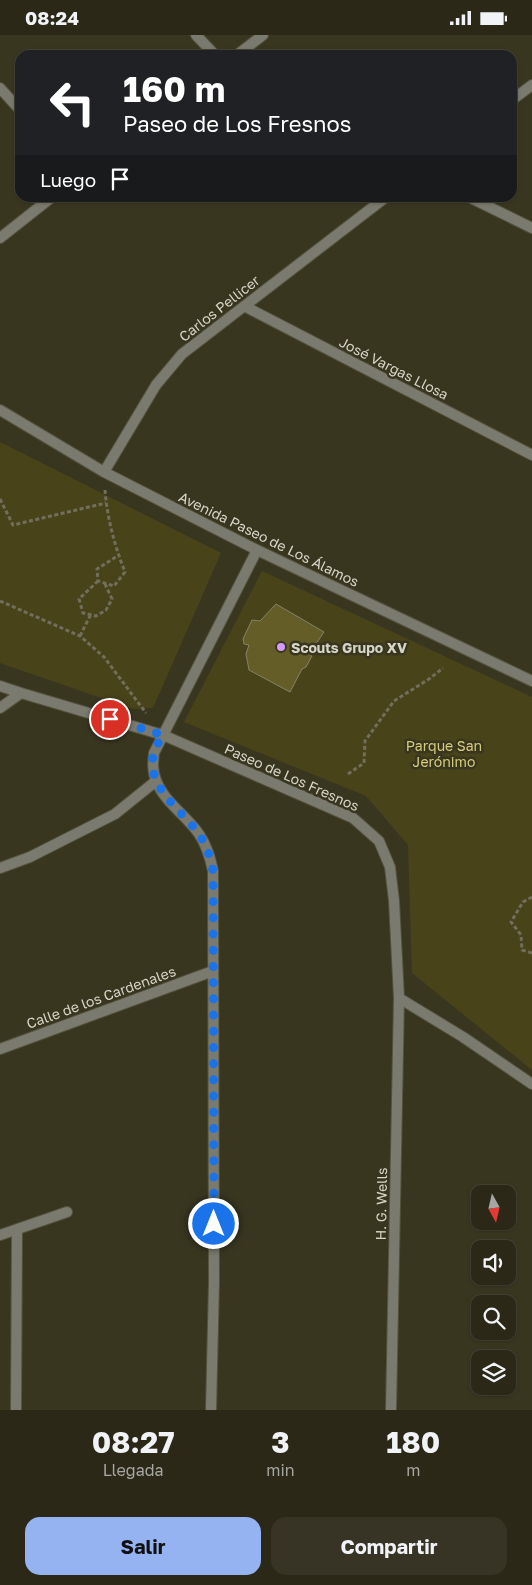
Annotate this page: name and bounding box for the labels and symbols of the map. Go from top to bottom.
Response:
street label: Carlos Pellicer [175,271,263,345]
street label: José Vargas Llosa [337,333,451,403]
street label: Avenida Paseo de Los Álamos [176,488,362,590]
place label: Scouts Grupo XV [291,639,407,656]
marker: Scouts Grupo XV [275,641,287,653]
pin [89,698,131,740]
park label: Parque San Jerónimo [406,737,482,770]
street label: Paseo de Los Fresnos [222,740,362,814]
street label: Calle de los Cardenales [24,962,178,1032]
street label: H. G. Wells [372,1167,390,1241]
north arrow [471,1185,516,1230]
position arrow [187,1197,239,1249]

